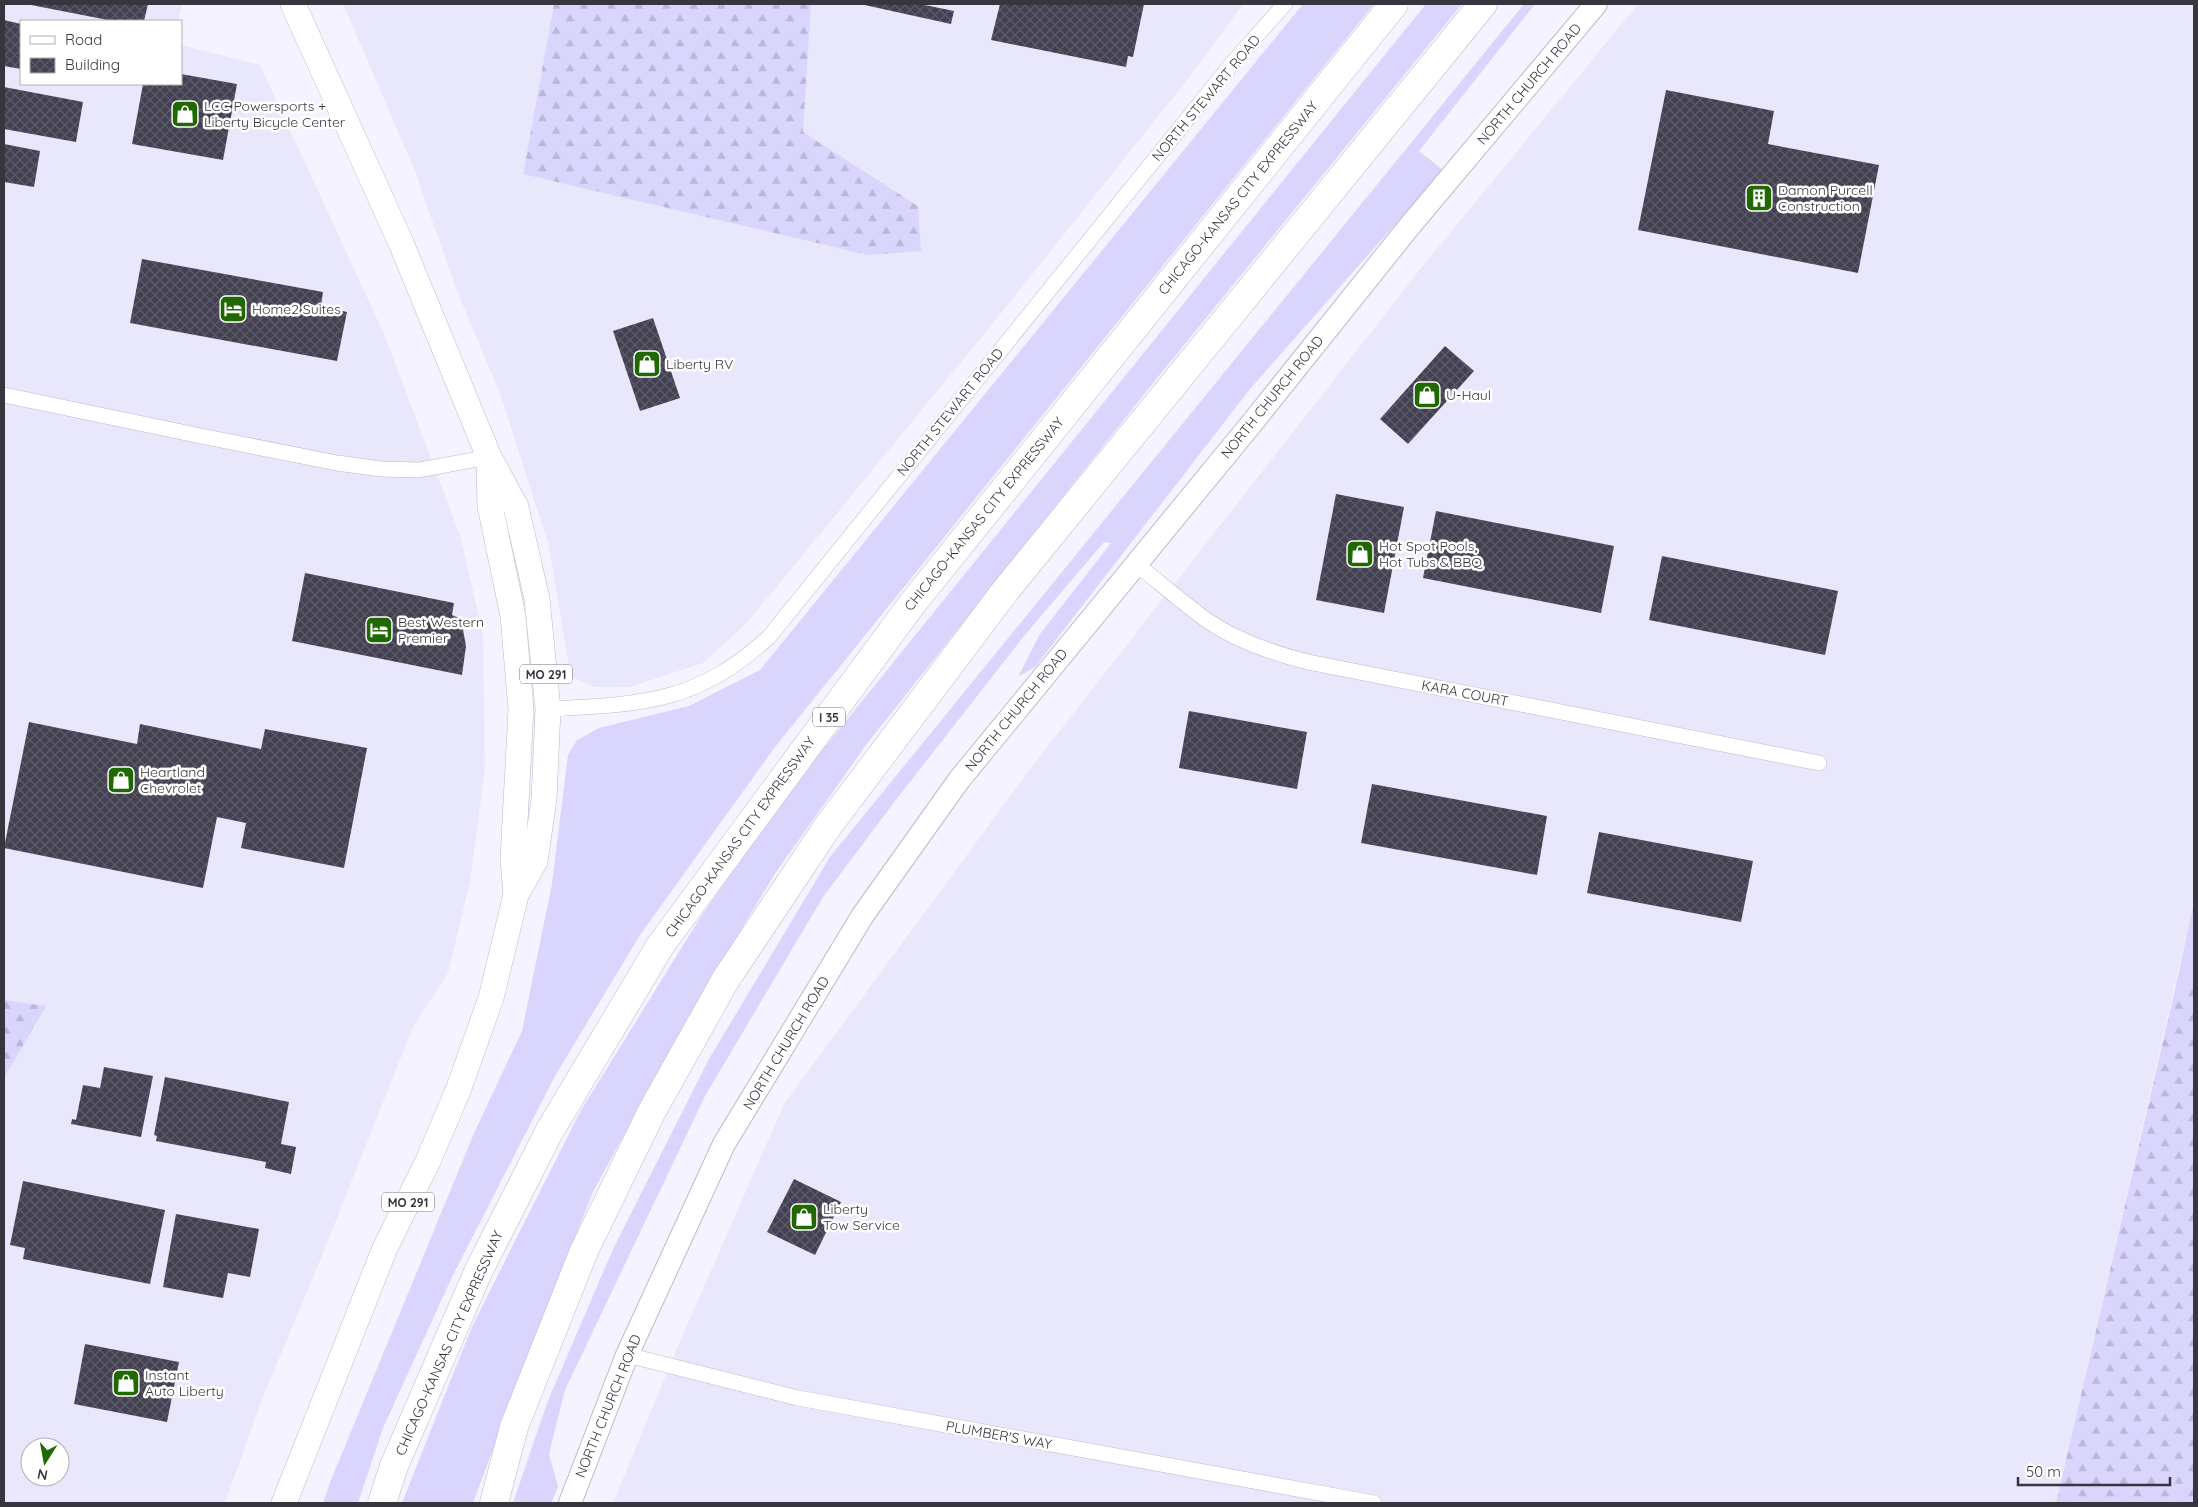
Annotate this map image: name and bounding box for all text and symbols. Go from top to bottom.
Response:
legend [20,20,182,85]
street label: NORTH CHURCH ROAD [1473,20,1585,148]
text: Road [65,30,102,49]
street label: NORTH STEWART ROAD [1148,31,1264,165]
text: Building [65,55,120,74]
place label: LCC Powersports + Liberty Bicycle Center [204,97,346,131]
street label: CHICAGO-KANSAS CITY EXPRESSWAY [1154,97,1322,299]
shop icon: LCC Powersports + Liberty Bicycle Center [170,99,200,129]
place label: Damon Purcell Construction [1778,181,1873,215]
building icon: Damon Purcell Construction [1744,183,1774,213]
hotel icon: Home2 Suites [218,294,248,324]
place label: Home2 Suites [252,300,341,318]
street label: NORTH CHURCH ROAD [1217,332,1327,462]
street label: NORTH STEWART ROAD [893,344,1007,480]
shop icon: Liberty RV [632,349,662,379]
place label: Liberty RV [666,355,733,373]
shop icon: U-Haul [1412,380,1442,410]
place label: U-Haul [1446,386,1491,404]
street label: CHICAGO-KANSAS CITY EXPRESSWAY [900,413,1068,615]
place label: Hot Spot Pools, Hot Tubs & BBQ [1379,537,1483,571]
shop icon: Hot Spot Pools, Hot Tubs & BBQ [1345,539,1375,569]
place label: Best Western Premier [398,613,484,647]
hotel icon: Best Western Premier [364,615,394,645]
street label: NORTH CHURCH ROAD [961,645,1071,775]
road number: MO 291 [520,664,572,684]
street label: KARA COURT [1420,676,1510,710]
road number: I 35 [813,708,845,726]
street label: CHICAGO-KANSAS CITY EXPRESSWAY [661,733,819,941]
place label: Heartland Chevrolet [140,763,205,797]
shop icon: Heartland Chevrolet [106,765,136,795]
street label: NORTH CHURCH ROAD [739,973,833,1113]
road number: MO 291 [382,1192,434,1212]
place label: Liberty Tow Service [823,1200,900,1234]
shop icon: Liberty Tow Service [789,1202,819,1232]
street label: CHICAGO-KANSAS CITY EXPRESSWAY [391,1228,507,1458]
street label: NORTH CHURCH ROAD [571,1332,645,1480]
place label: Instant Auto Liberty [145,1366,224,1400]
shop icon: Instant Auto Liberty [111,1368,141,1398]
street label: PLUMBER'S WAY [945,1417,1054,1453]
north arrow [20,1437,70,1487]
scale bar [2018,1454,2170,1486]
text: 50 m [2026,1462,2061,1481]
text: N [36,1465,49,1485]

